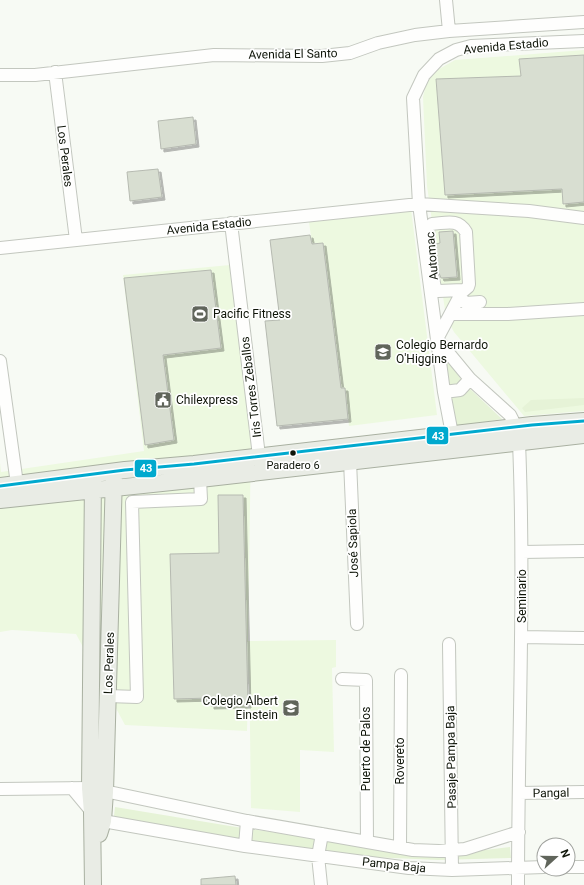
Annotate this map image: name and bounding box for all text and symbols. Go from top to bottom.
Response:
street label: Avenida Estadio [463,35,549,57]
street label: Avenida El Santo [248,46,338,62]
street label: Los Perales [54,124,76,188]
street label: Avenida Estadio [166,215,252,237]
street label: Automac [423,231,441,281]
sports icon: Pacific Fitness [190,304,210,324]
place label: Pacific Fitness [213,307,291,321]
street label: Iris Torres Zeballos [238,336,264,438]
place label: Colegio Bernardo O'Higgins [396,338,488,366]
school or university icon: Colegio Bernardo O'Higgins [373,342,393,362]
public building icon: Chilexpress [153,390,173,410]
place label: Chilexpress [176,393,238,407]
line badge: 43 [426,426,449,445]
text: 43 [432,430,444,443]
marker: Paradero 6 [288,448,298,458]
line badge: 43 [134,459,157,478]
place label: Paradero 6 [266,459,320,472]
text: 43 [140,462,152,475]
street label: José Sapiola [345,508,361,578]
street label: Seminario [515,569,529,623]
street label: Los Perales [101,632,117,694]
place label: Colegio Albert Einstein [202,694,278,722]
school or university icon: Colegio Albert Einstein [281,698,301,718]
street label: Pasaje Pampa Baja [443,705,459,809]
street label: Puerto de Palos [359,707,373,791]
street label: Rovereto [393,737,407,785]
street label: Pangal [532,786,570,800]
north arrow [536,837,576,877]
text: N [557,848,572,860]
street label: Pampa Baja [361,855,427,875]

